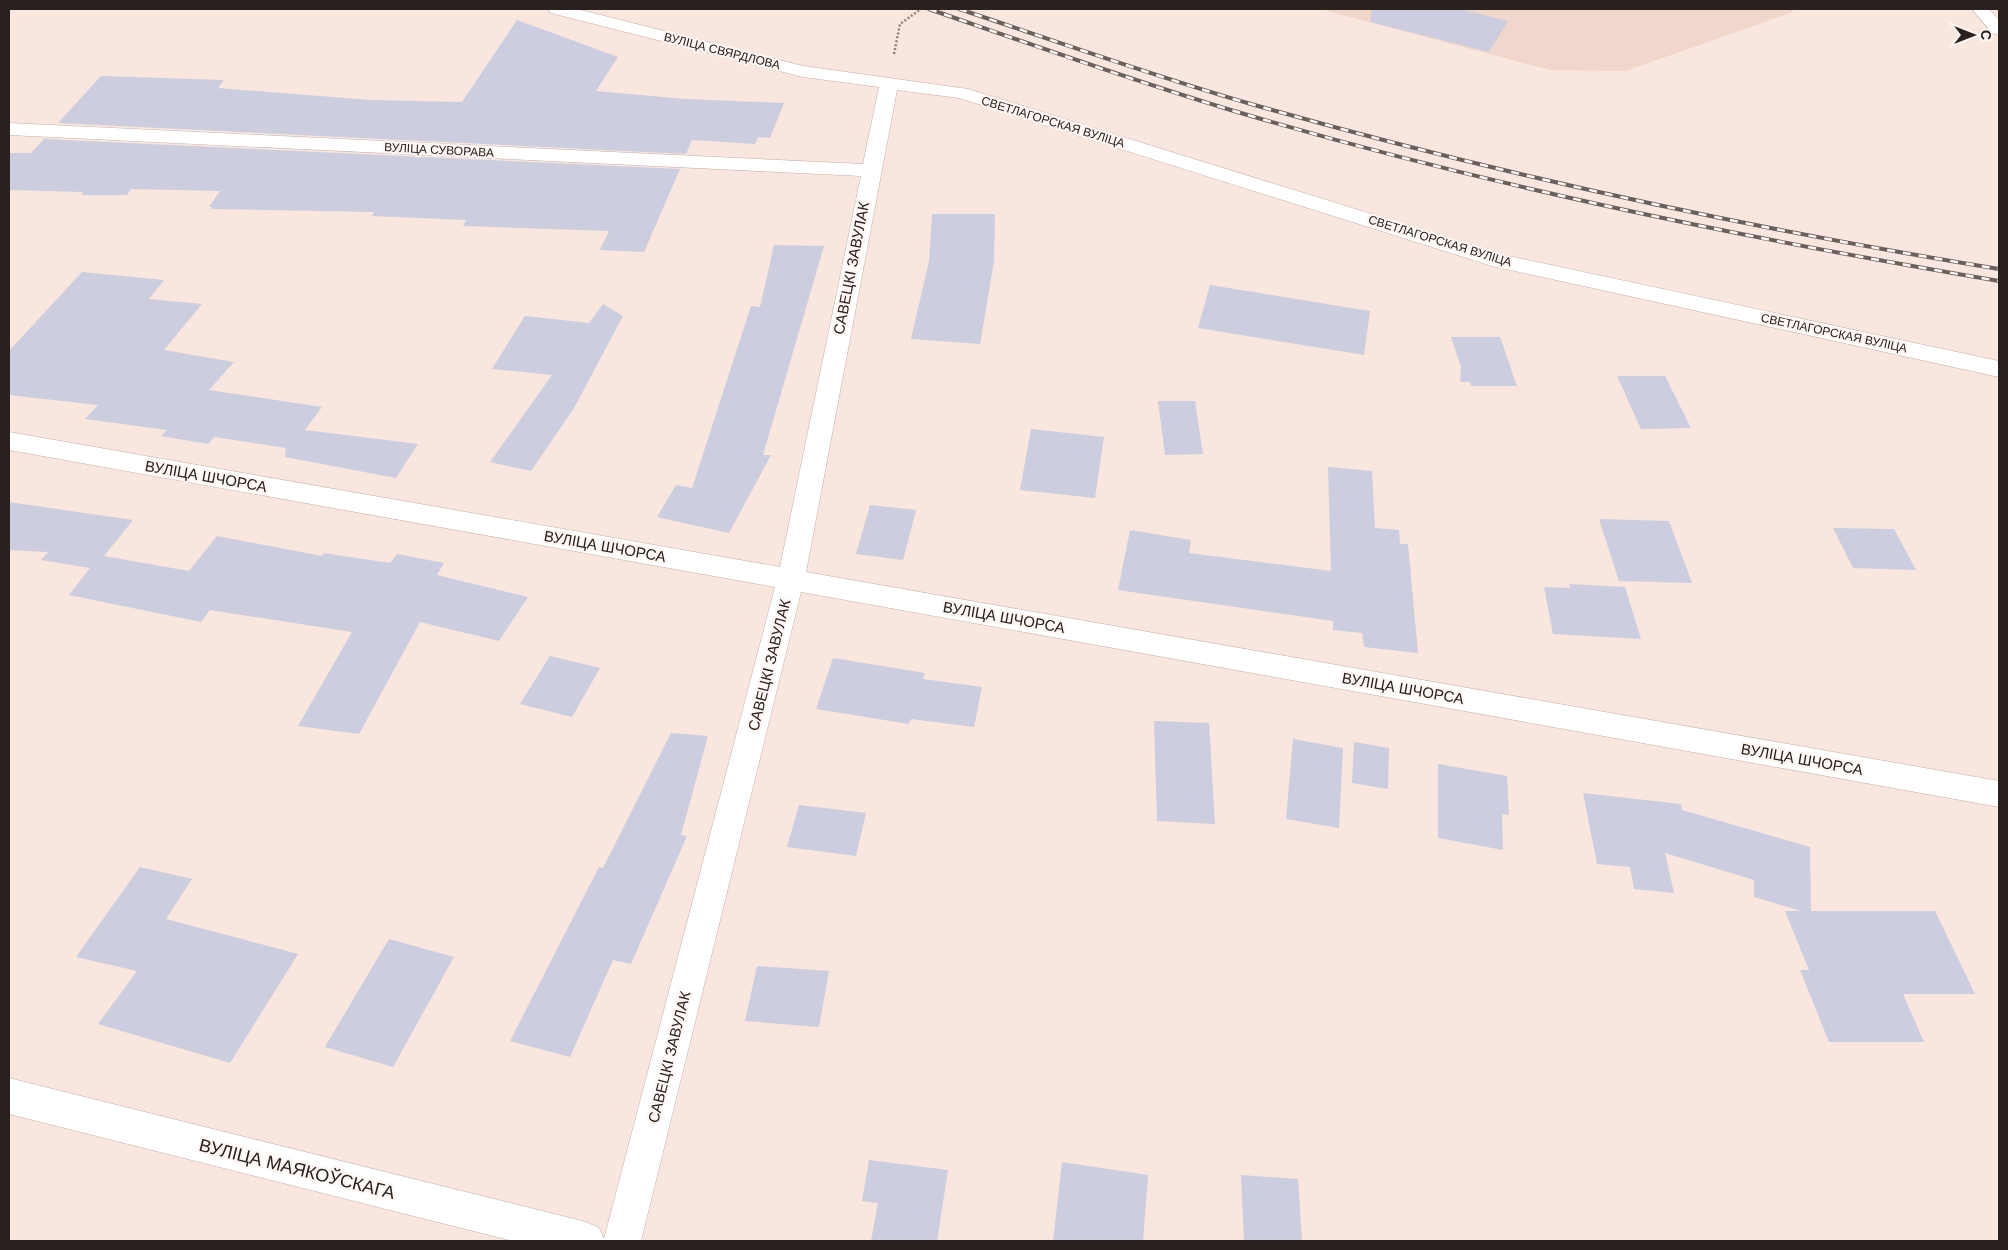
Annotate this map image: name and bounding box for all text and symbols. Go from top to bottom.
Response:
north arrow [1948,10,1998,60]
street label: ВУЛІЦА СВЯРДЛОВА [662,30,782,72]
text: С [1978,30,1994,40]
street label: СВЕТЛАГОРСКАЯ ВУЛІЦА [980,93,1126,151]
street label: ВУЛІЦА СУВОРАВА [384,140,494,160]
street label: САВЕЦКІ ЗАВУЛАК [830,200,872,336]
street label: СВЕТЛАГОРСКАЯ ВУЛІЦА [1367,212,1513,270]
street label: СВЕТЛАГОРСКАЯ ВУЛІЦА [1760,311,1908,355]
street label: ВУЛІЦА ШЧОРСА [144,457,268,495]
street label: ВУЛІЦА ШЧОРСА [543,527,667,565]
street label: САВЕЦКІ ЗАВУЛАК [744,597,794,732]
street label: ВУЛІЦА ШЧОРСА [942,598,1066,636]
street label: ВУЛІЦА ШЧОРСА [1341,669,1465,707]
street label: ВУЛІЦА ШЧОРСА [1740,740,1864,778]
street label: САВЕЦКІ ЗАВУЛАК [644,989,694,1124]
street label: ВУЛІЦА МАЯКОЎСКАГА [197,1134,397,1203]

